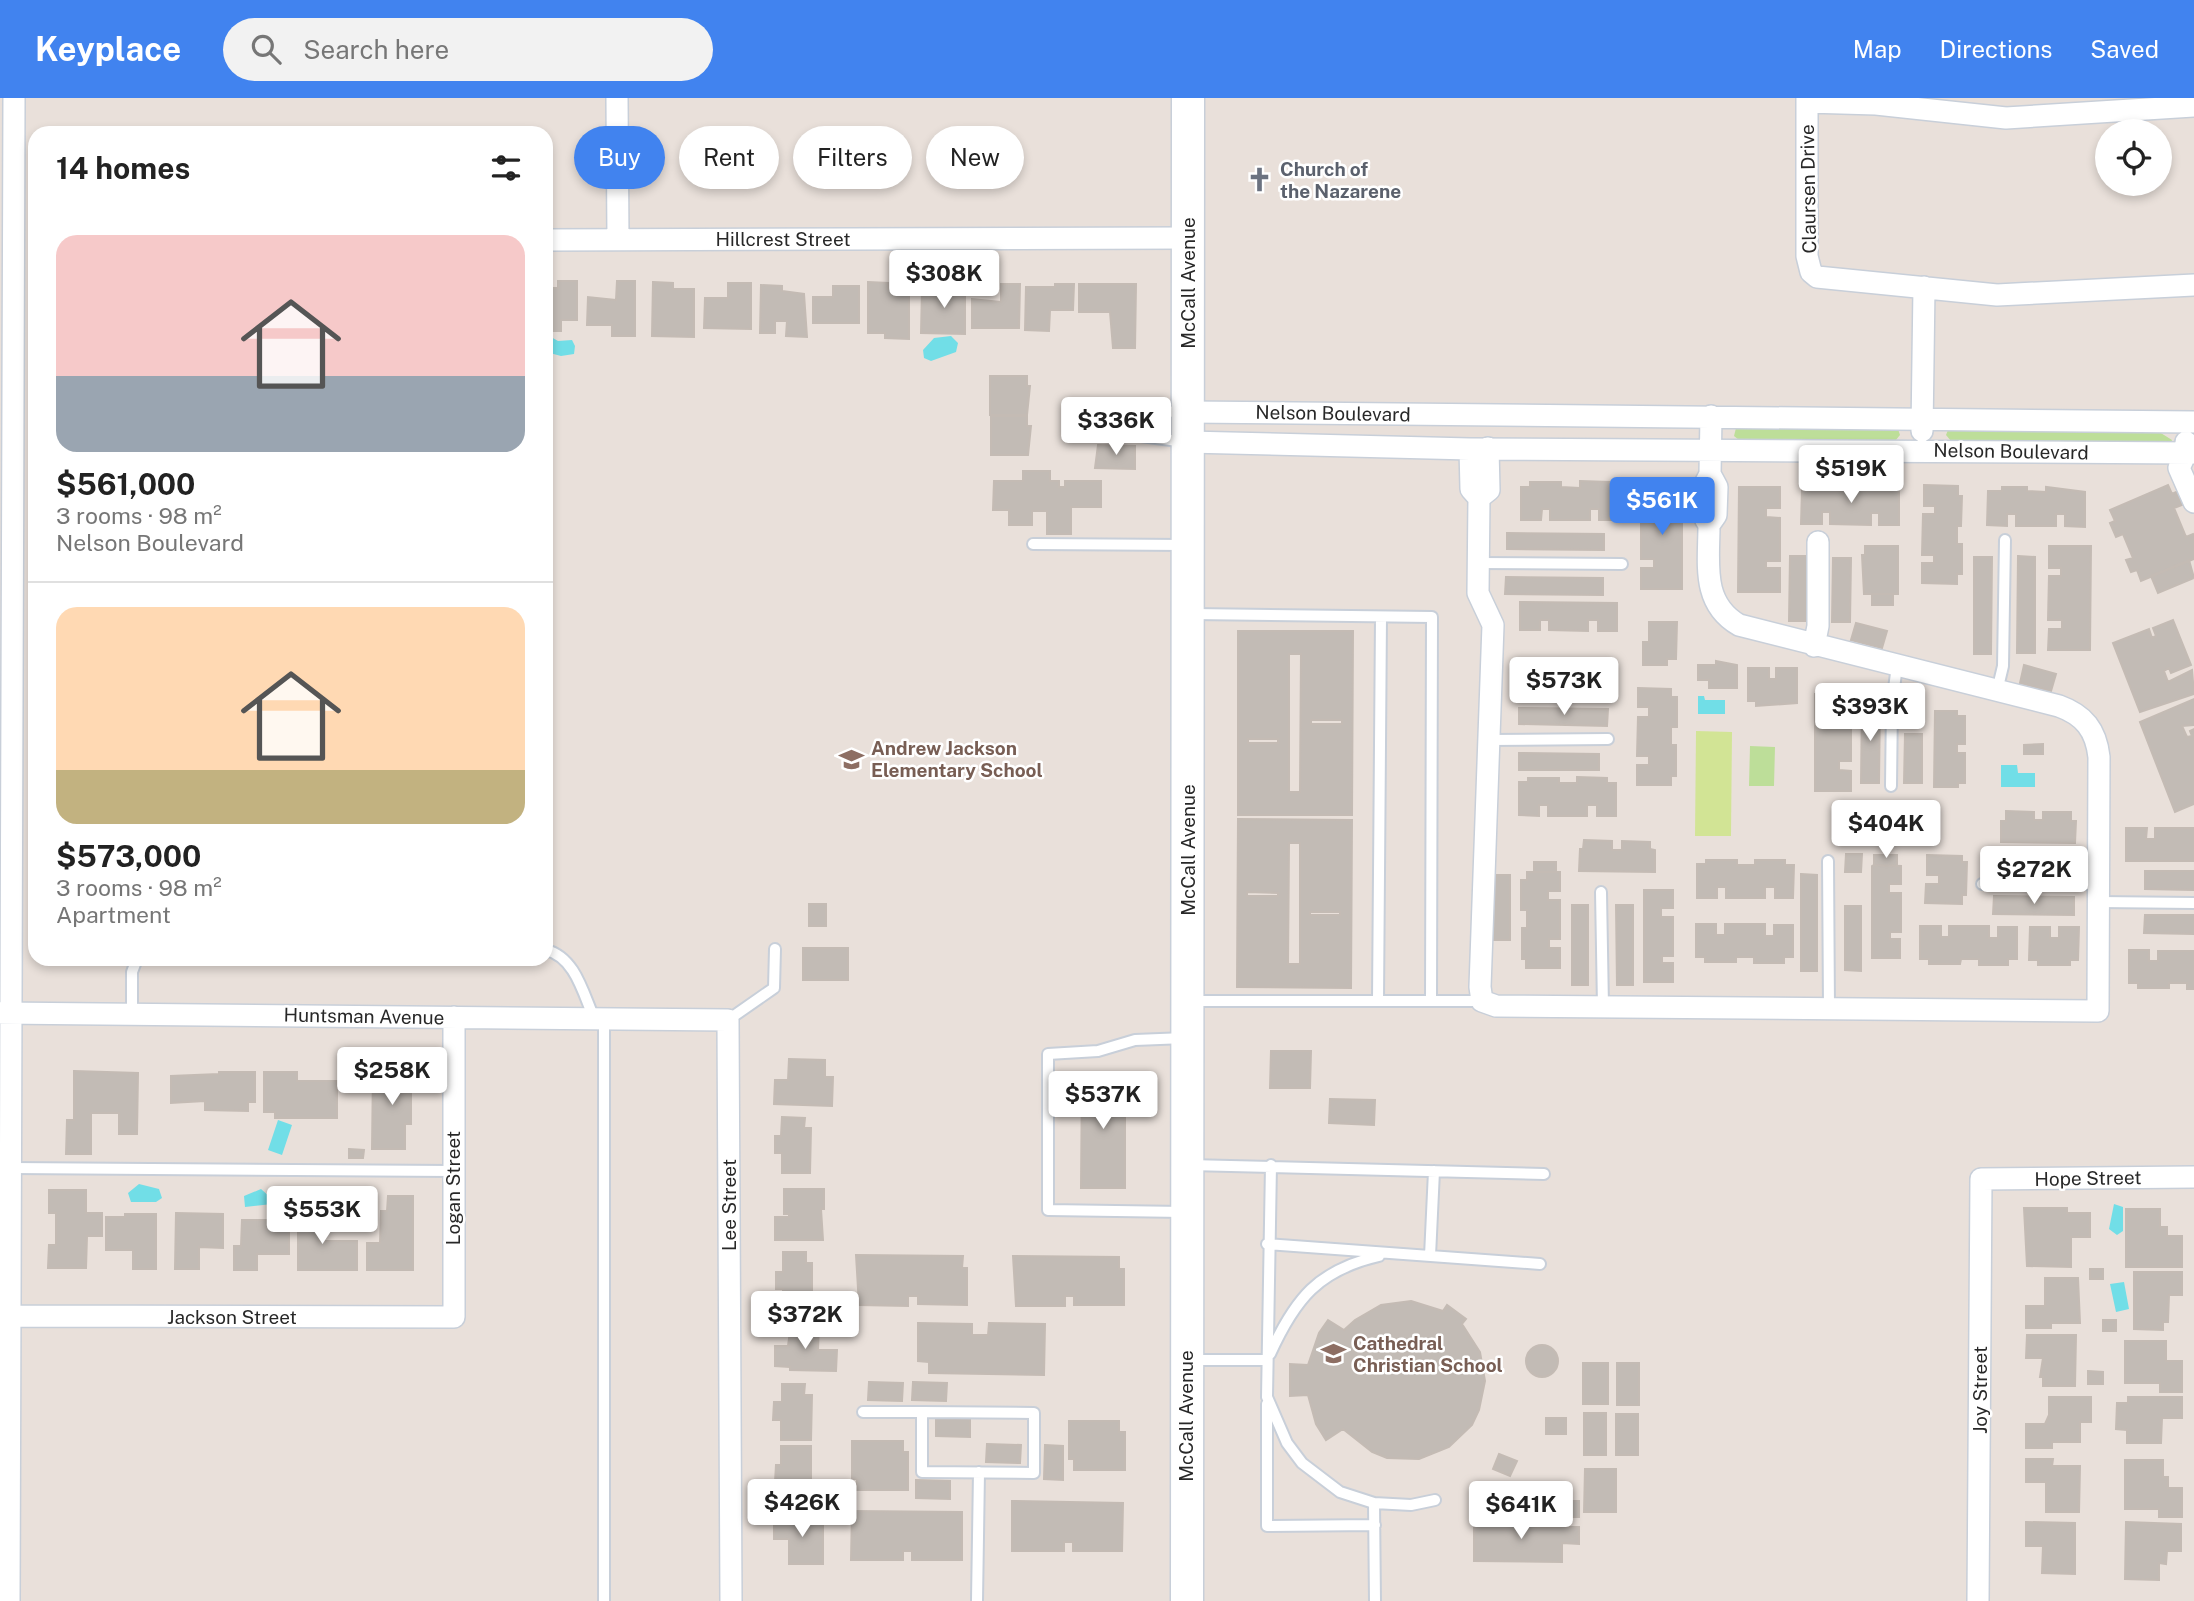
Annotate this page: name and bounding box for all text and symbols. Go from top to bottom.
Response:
search box [223,18,713,81]
text: Keyplace [35,30,181,68]
icon: search [247,30,285,68]
text: Search here [303,34,449,65]
text: Map [1853,35,1902,63]
text: Directions [1940,35,2052,63]
text: Saved [2090,35,2159,63]
map controls [2095,119,2172,196]
button: locate [2095,119,2172,196]
street label: Claursen Drive [1796,124,1820,254]
chip: Buy [574,126,665,189]
chip: Rent [679,126,779,189]
chip: Filters [793,126,912,189]
chip: New [926,126,1024,189]
icon: filters [487,149,525,187]
text: 14 homes [56,150,190,186]
place label: Church of the Nazarene [1280,158,1401,202]
church icon: Church of the Nazarene [1246,166,1274,194]
street label: McCall Avenue [1177,217,1199,349]
street label: Hillcrest Street [715,228,851,250]
pin: $308K [895,250,993,310]
text: $308K [905,259,983,286]
icon: home [228,281,354,407]
pin: $336K [1067,398,1165,457]
street label: Nelson Boulevard [1255,401,1411,425]
text: $336K [1077,406,1155,433]
street label: Nelson Boulevard [1933,439,2089,463]
pin: $519K [1802,446,1900,505]
text: $519K [1815,454,1887,481]
text: $561,000 [56,466,195,502]
pin: $561K [1613,478,1711,537]
text: $561K [1626,486,1698,513]
text: 3 rooms · 98 m² [56,502,222,529]
text: Nelson Boulevard [56,529,244,556]
icon: home [228,653,354,779]
pin: $573K [1515,658,1613,717]
text: $573K [1525,666,1603,693]
pin: $393K [1821,684,1919,743]
text: $393K [1831,692,1909,719]
place label: Andrew Jackson Elementary School [871,737,1043,781]
school or university icon: Andrew Jackson Elementary School [837,745,865,773]
street label: McCall Avenue [1177,784,1199,916]
pin: $404K [1837,800,1935,860]
text: $404K [1847,809,1925,836]
text: $573,000 [56,838,201,874]
pin: $272K [1985,846,2083,906]
text: $272K [1996,855,2072,882]
text: 3 rooms · 98 m² [56,874,222,901]
text: Apartment [56,901,171,928]
street label: Huntsman Avenue [283,1004,445,1028]
pin: $258K [343,1048,441,1107]
text: $258K [353,1056,431,1083]
pin: $537K [1054,1072,1152,1131]
text: $537K [1065,1080,1141,1107]
street label: Logan Street [442,1131,464,1245]
street label: Lee Street [718,1159,740,1251]
street label: Hope Street [2034,1166,2142,1190]
pin: $553K [273,1186,371,1246]
text: $553K [283,1195,361,1222]
pin: $372K [756,1292,854,1351]
text: $372K [767,1300,843,1327]
street label: Jackson Street [167,1306,297,1328]
place label: Cathedral Christian School [1353,1332,1503,1376]
school or university icon: Cathedral Christian School [1319,1340,1347,1368]
street label: Joy Street [1969,1346,1991,1434]
street label: McCall Avenue [1175,1350,1197,1482]
pin: $426K [753,1480,851,1539]
pin: $641K [1472,1482,1570,1541]
text: $426K [763,1488,841,1515]
text: $641K [1485,1490,1557,1517]

